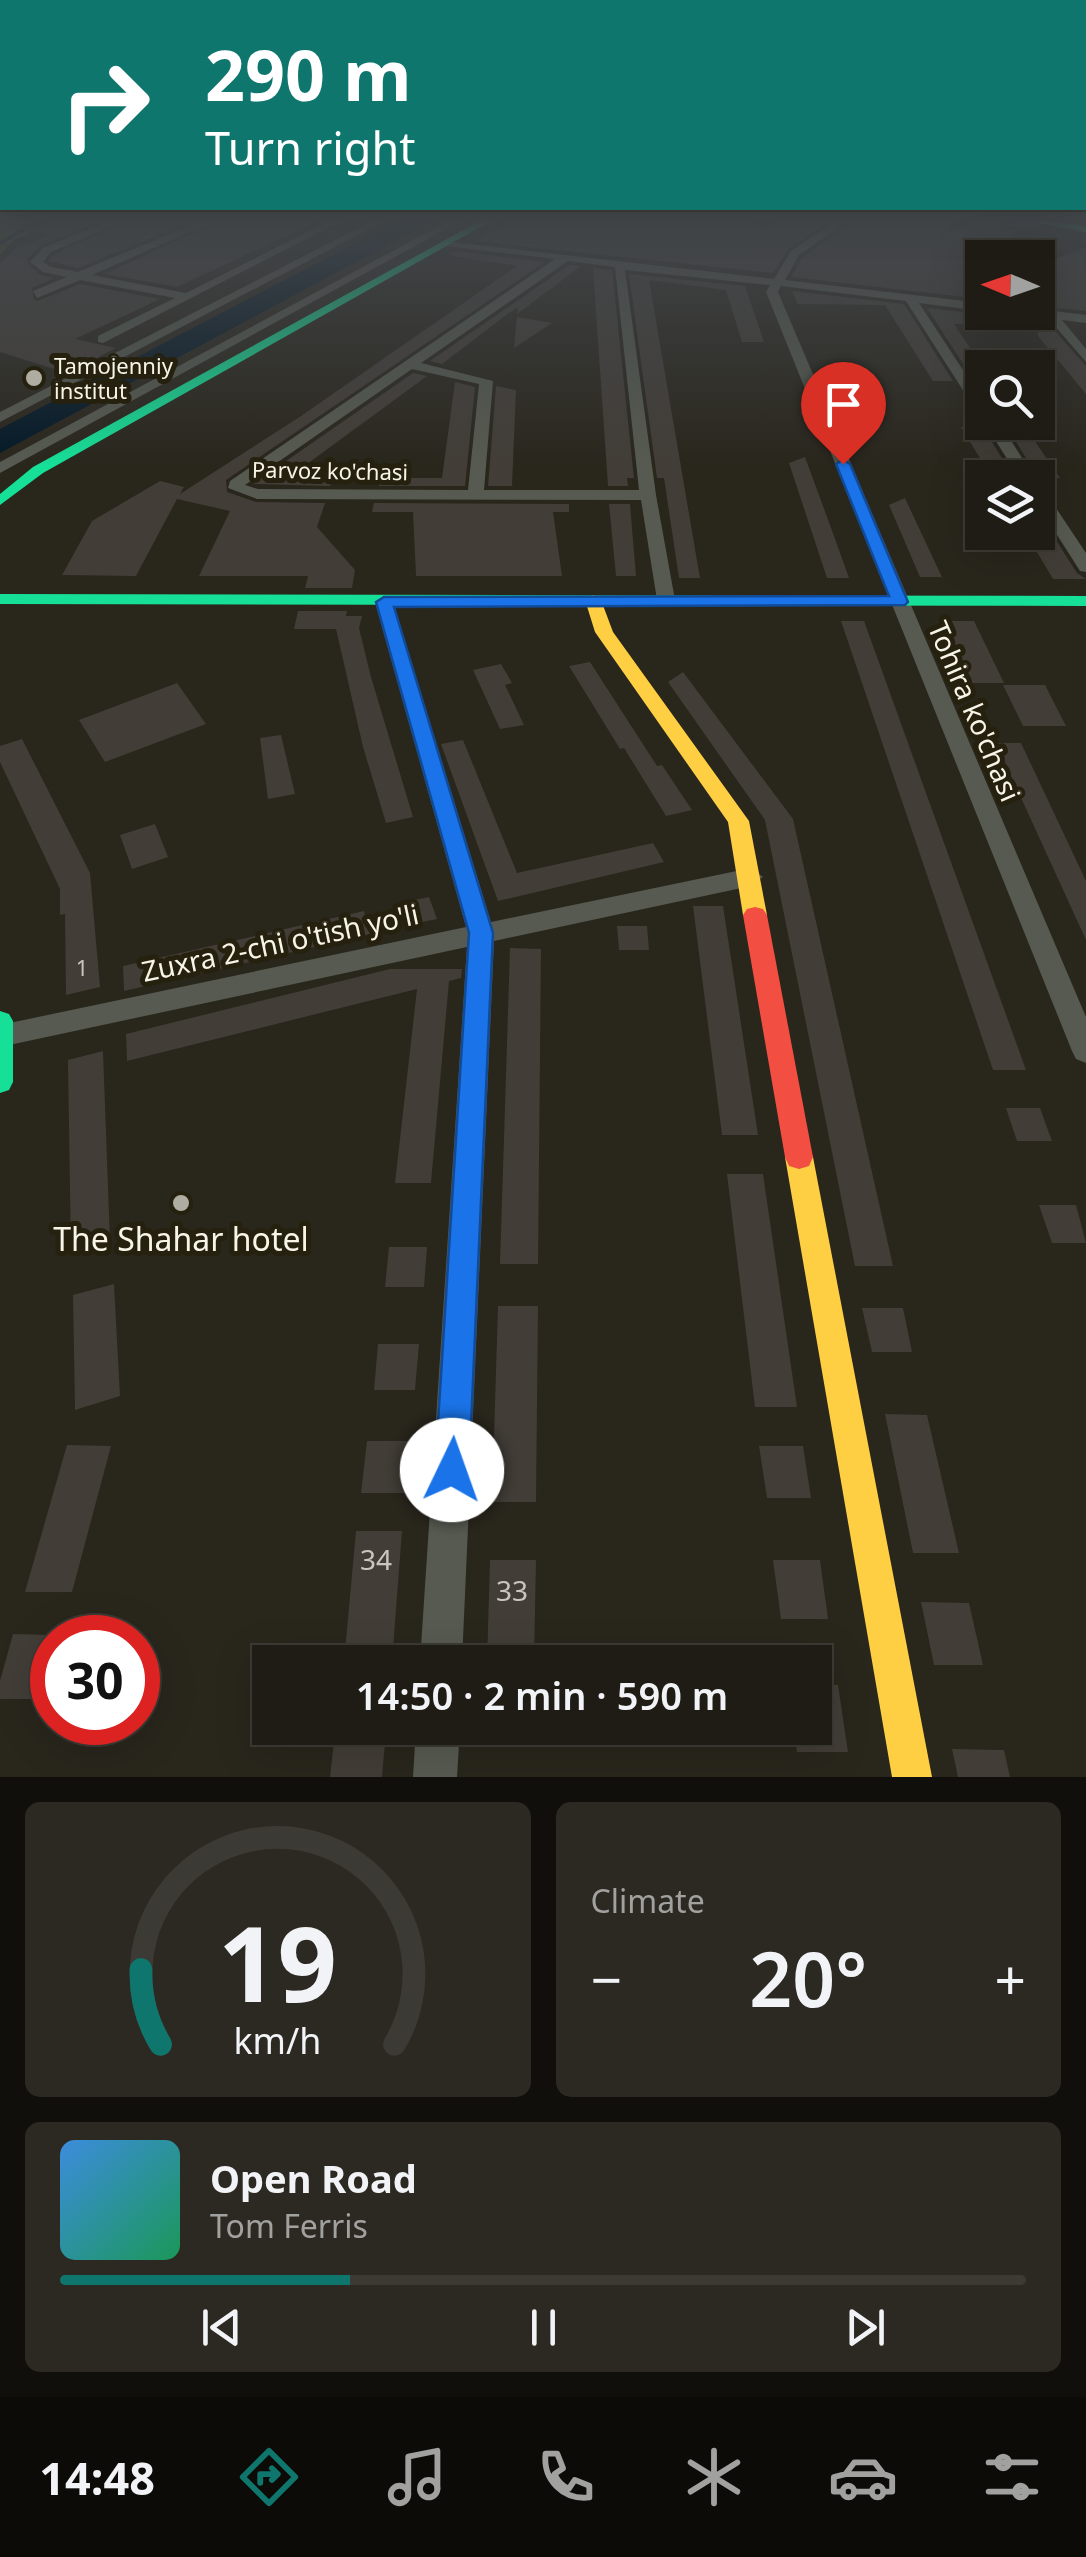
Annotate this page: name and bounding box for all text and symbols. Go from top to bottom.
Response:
text: 290 m [205,26,412,122]
icon: right [40,40,170,170]
text: Turn right [205,117,416,178]
north arrow [965,240,1055,330]
map controls [965,240,1055,550]
place label: Tamojenniy institut [54,350,174,405]
button: search [965,350,1055,440]
pin [801,362,886,465]
marker: Tamojenniy institut [23,367,45,389]
icon: arrive [816,377,871,432]
street label: Parvoz ko'chasi [252,454,408,486]
button: layers [965,460,1055,550]
street label: Tohira ko'chasi [920,615,1030,807]
street label: Zuxra 2-chi o'tish yo'li [138,894,422,990]
house number: 1 [76,952,88,982]
marker: The Shahar hotel [170,1192,192,1214]
place label: The Shahar hotel [53,1217,309,1260]
position arrow [400,1418,504,1522]
house number: 34 [360,1540,392,1578]
house number: 33 [496,1571,528,1609]
speed limit sign: 30 [30,1615,160,1745]
text: 14:50 · 2 min · 590 m [356,1669,728,1721]
text: Climate [591,1879,705,1922]
text: 19 [218,1891,337,2032]
text: 20° [749,1927,867,2029]
text: − [591,1941,622,2016]
text: + [995,1941,1026,2016]
text: km/h [234,2016,322,2064]
text: Open Road [210,2152,417,2204]
text: Tom Ferris [210,2204,368,2247]
icon: previous [194,2300,249,2355]
icon: pause [516,2300,571,2355]
icon: next [838,2300,893,2355]
icon: directions [234,2442,304,2512]
icon: music [382,2442,452,2512]
icon: phone [531,2442,601,2512]
icon: climate [679,2442,749,2512]
icon: car [828,2442,898,2512]
icon: filters [977,2442,1047,2512]
text: 14:48 [39,2447,155,2508]

